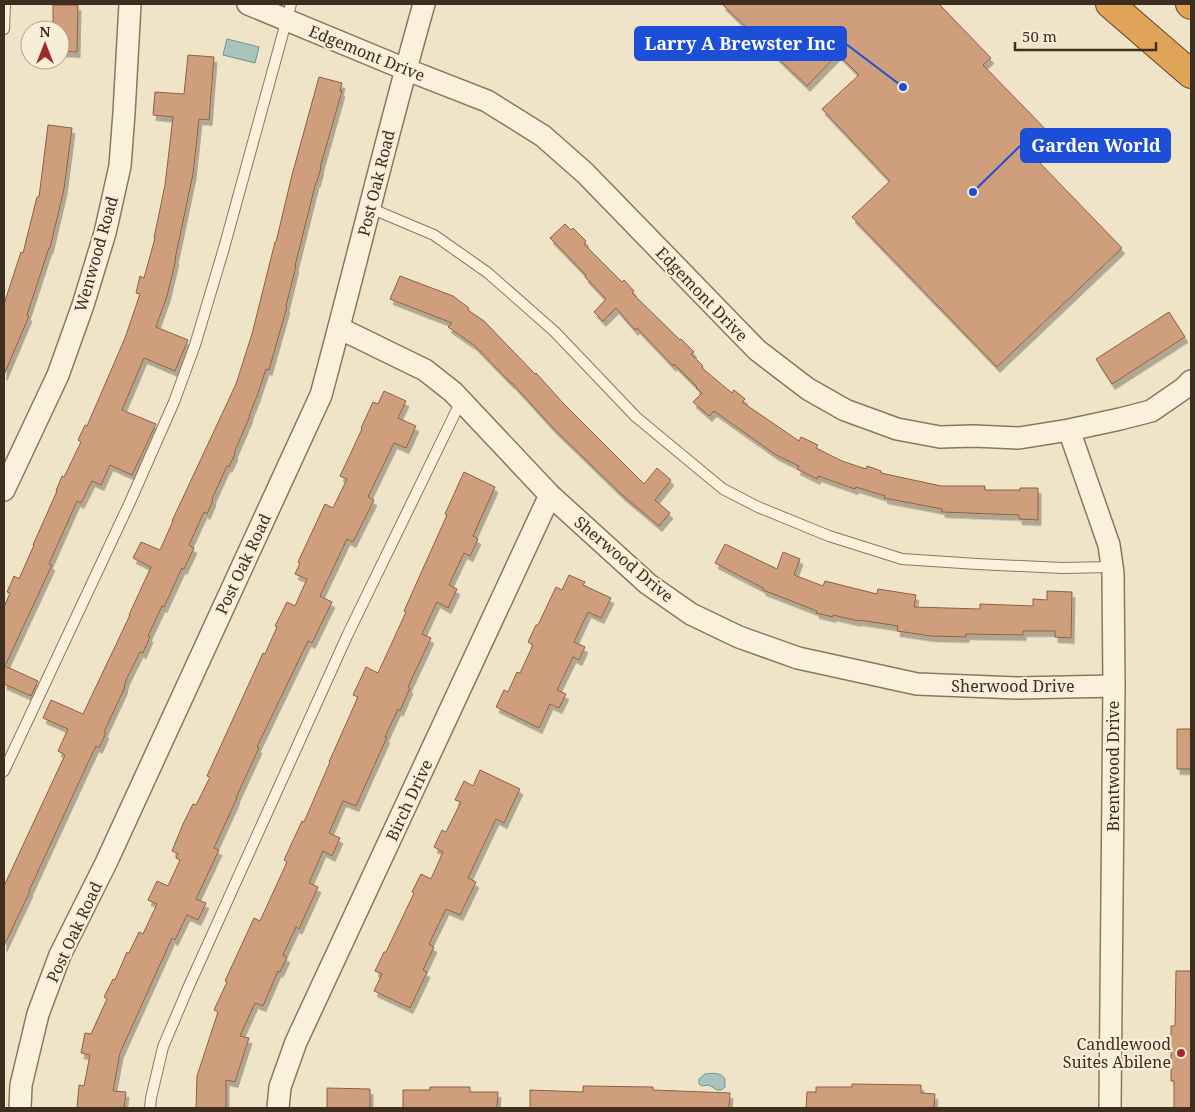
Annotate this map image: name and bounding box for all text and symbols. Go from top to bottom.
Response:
north arrow [20,20,70,70]
street label: Edgemont Drive [306,20,428,86]
scale bar [1015,20,1156,52]
text: N [39,22,51,41]
text: 50 m [1022,26,1057,46]
callout: Larry A Brewster Inc [635,27,846,60]
text: Larry A Brewster Inc [645,31,836,55]
street label: Post Oak Road [352,127,400,238]
callout: Garden World [1021,129,1170,162]
text: Garden World [1031,133,1161,157]
street label: Wenwood Road [69,193,123,314]
street label: Edgemont Drive [651,242,753,346]
street label: Post Oak Road [210,510,276,618]
street label: Sherwood Drive [570,511,678,607]
street label: Sherwood Drive [951,675,1075,697]
street label: Brentwood Drive [1102,701,1124,831]
street label: Birch Drive [381,756,437,844]
street label: Post Oak Road [41,878,107,986]
place label: Candlewood Suites Abilene [1063,1033,1171,1073]
marker: Candlewood Suites Abilene [1175,1047,1187,1059]

